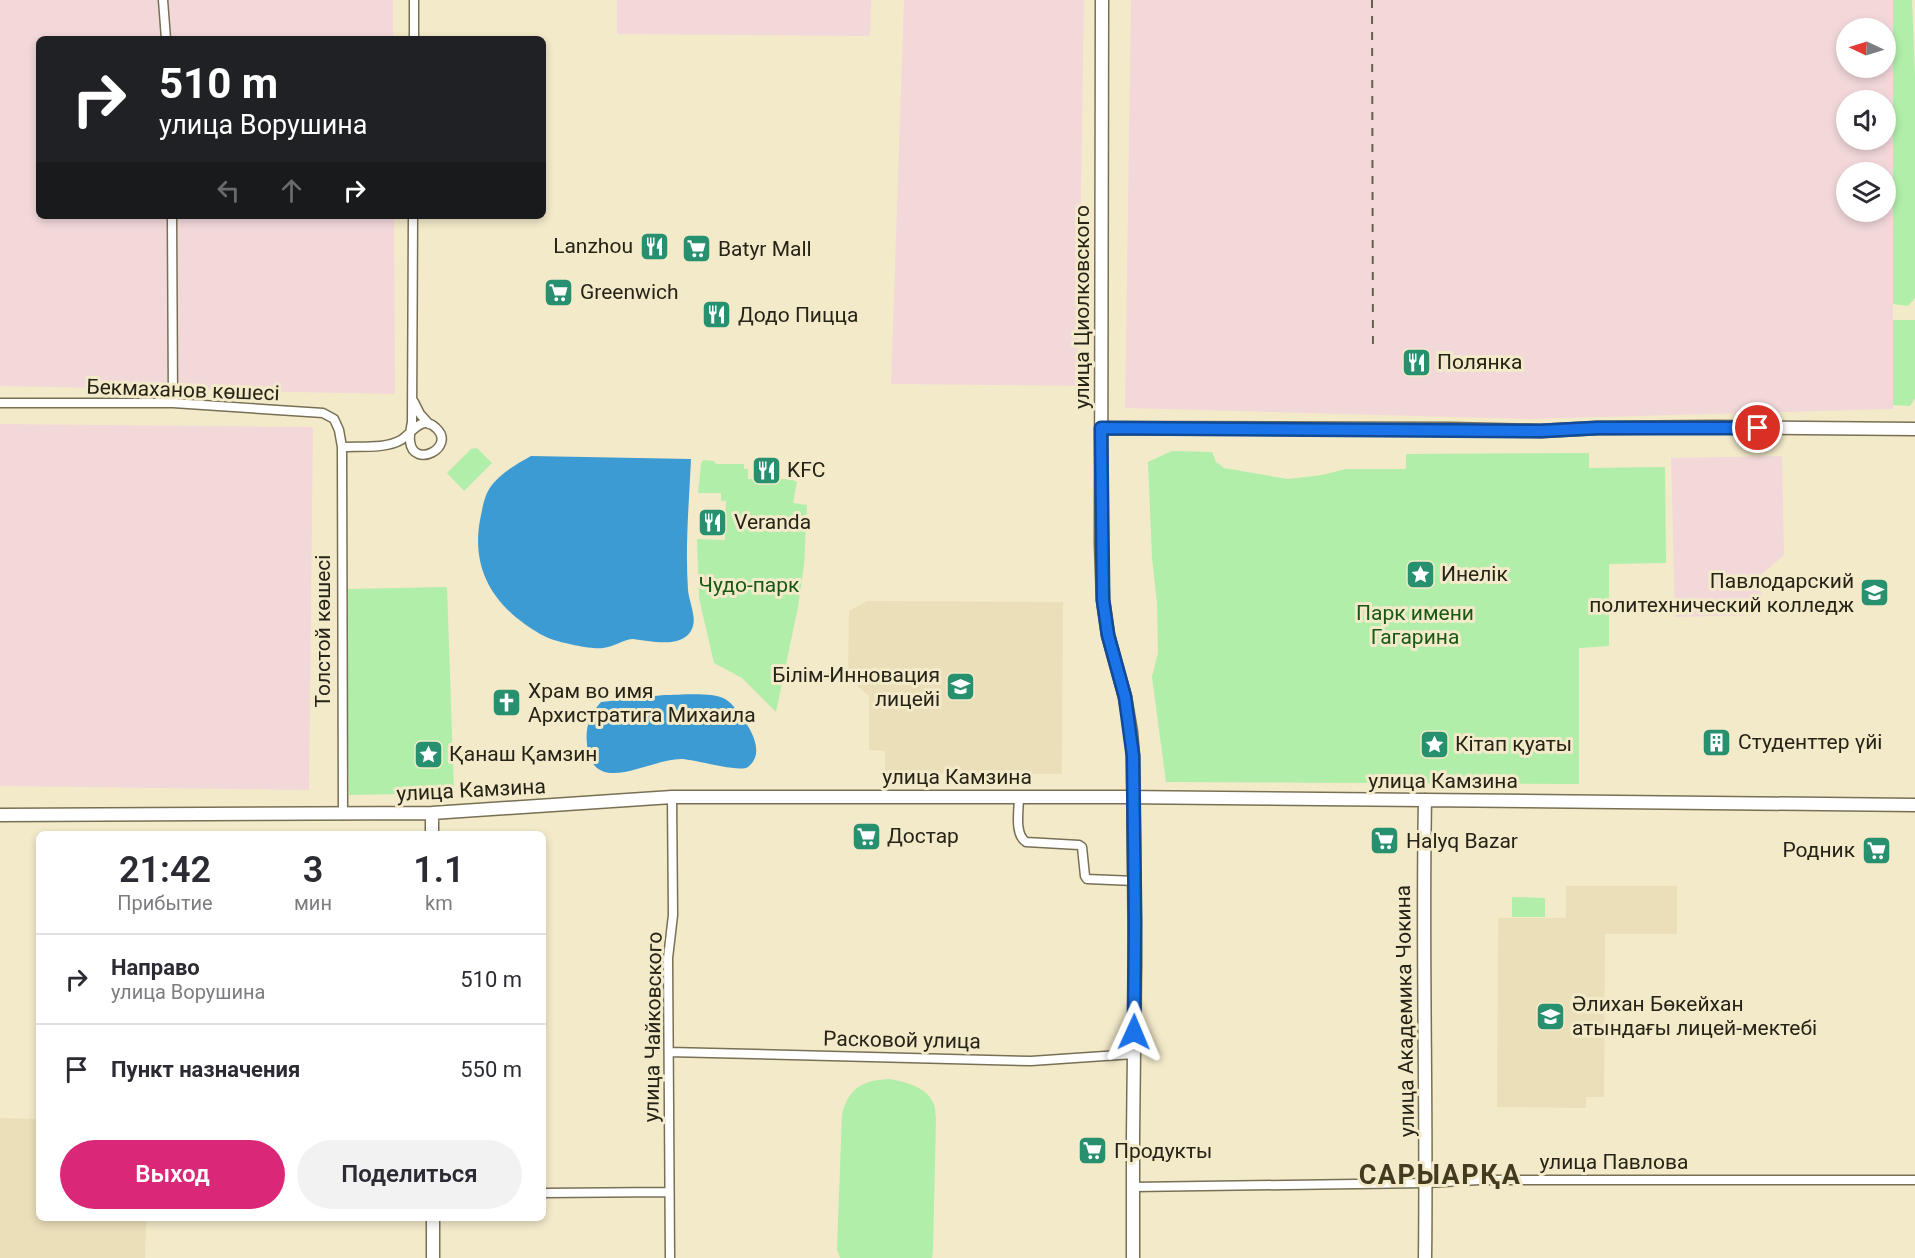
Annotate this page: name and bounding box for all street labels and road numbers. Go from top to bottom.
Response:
street label: улица Циолковского [1070,205,1094,409]
street label: Бекмаханов көшесі [86,375,280,405]
street label: Толстой көшесі [311,555,335,707]
street label: улица Камзина [882,765,1032,789]
street label: улица Камзина [1368,769,1518,793]
street label: улица Камзина [396,774,546,806]
street label: улица Академика Чокина [1391,885,1419,1137]
street label: улица Чайковского [639,931,667,1122]
street label: Расковой улица [823,1027,981,1053]
street label: улица Павлова [1540,1150,1688,1174]

